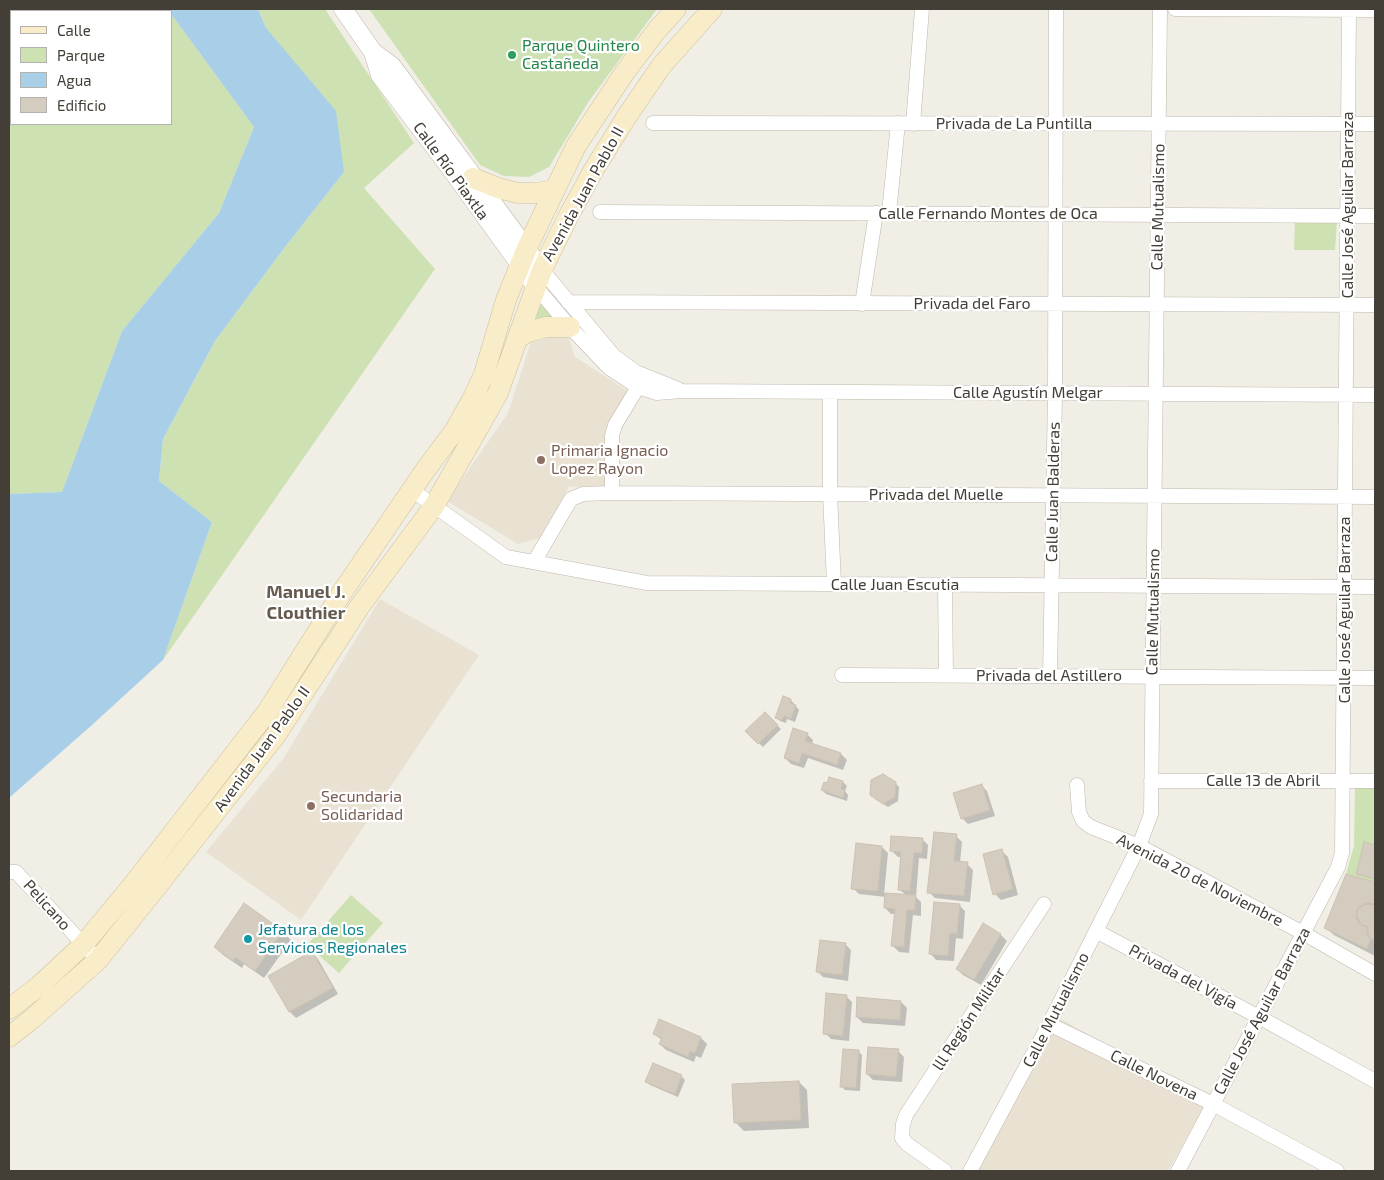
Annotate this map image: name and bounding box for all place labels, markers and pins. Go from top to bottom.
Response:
place label: Parque Quintero Castañeda [522,36,640,74]
marker: Parque Quintero Castañeda [506,49,518,61]
place label: Primaria Ignacio Lopez Rayon [551,441,668,479]
marker: Primaria Ignacio Lopez Rayon [535,454,547,466]
place label: Secundaria Solidaridad [321,787,403,825]
marker: Secundaria Solidaridad [305,800,317,812]
place label: Jefatura de los Servicios Regionales [258,920,407,958]
marker: Jefatura de los Servicios Regionales [242,933,254,945]

